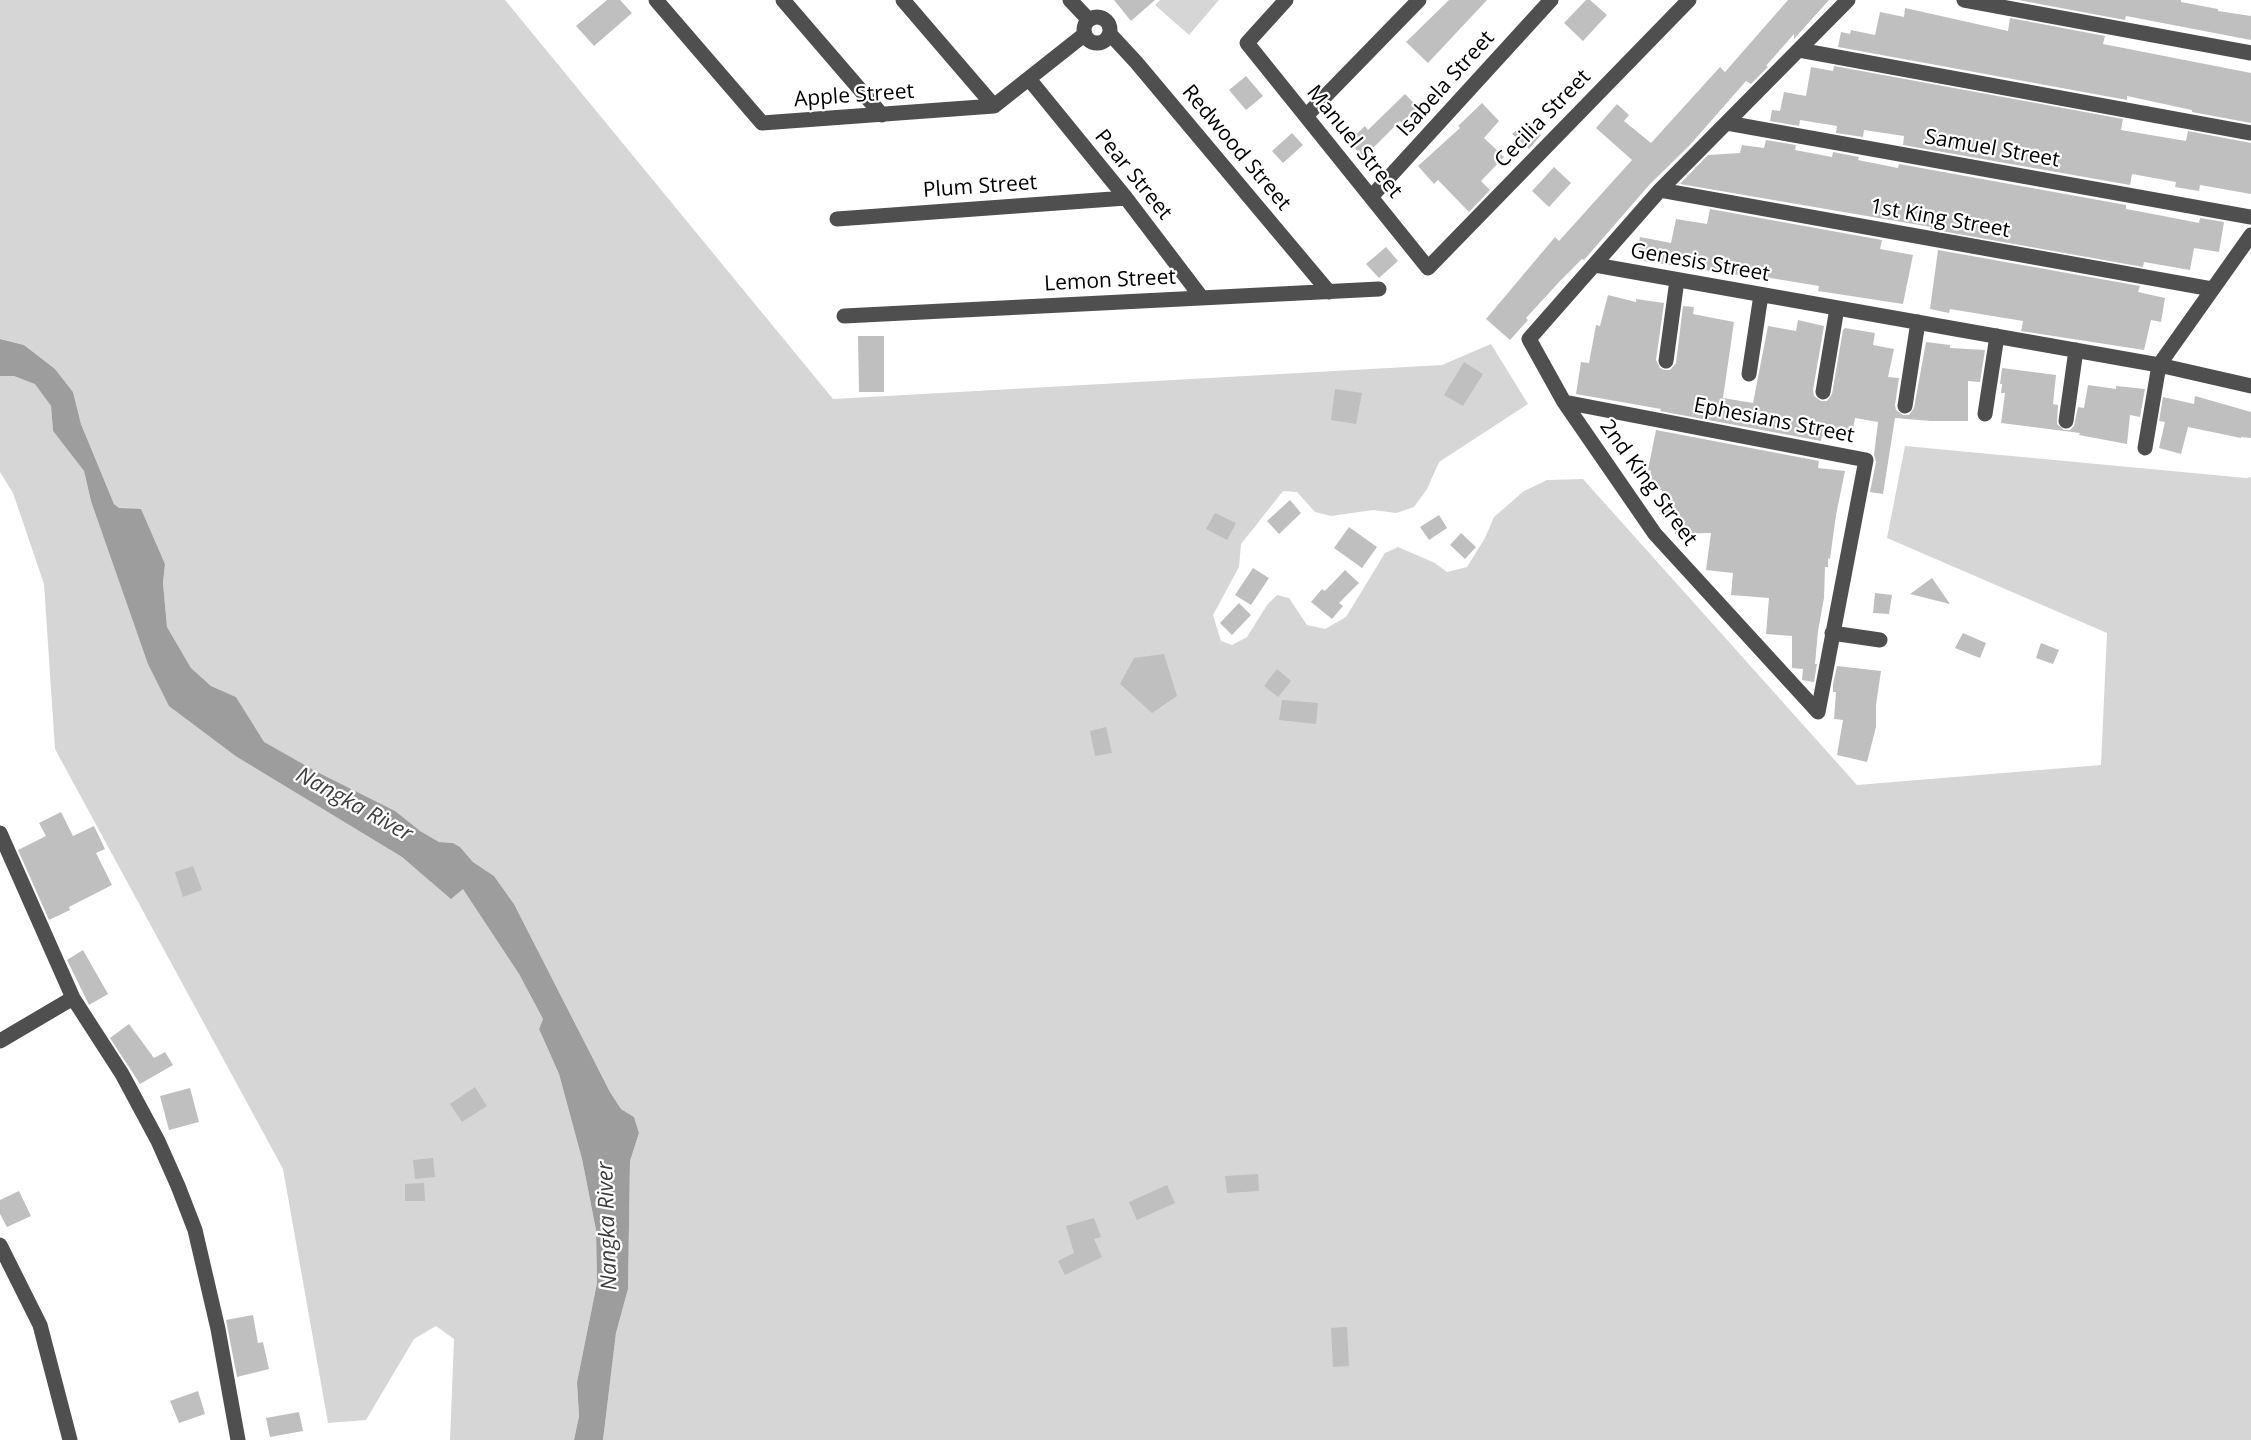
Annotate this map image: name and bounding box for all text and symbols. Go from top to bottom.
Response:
street label: Isabela Street [1392,26,1500,142]
street label: Cecilia Street [1490,65,1596,173]
street label: Apple Street [793,79,915,113]
street label: Redwood Street [1176,80,1296,216]
street label: Manuel Street [1301,81,1407,203]
street label: Pear Street [1089,125,1177,225]
street label: Samuel Street [1922,125,2062,173]
street label: Plum Street [922,170,1038,204]
street label: 1st King Street [1868,194,2012,244]
street label: Genesis Street [1628,238,1772,288]
street label: Lemon Street [1044,265,1176,297]
street label: Ephesians Street [1692,393,1856,449]
street label: 2nd King Street [1594,415,1702,551]
water label: Nangka River [291,762,417,848]
water label: Nangka River [593,1161,623,1291]

